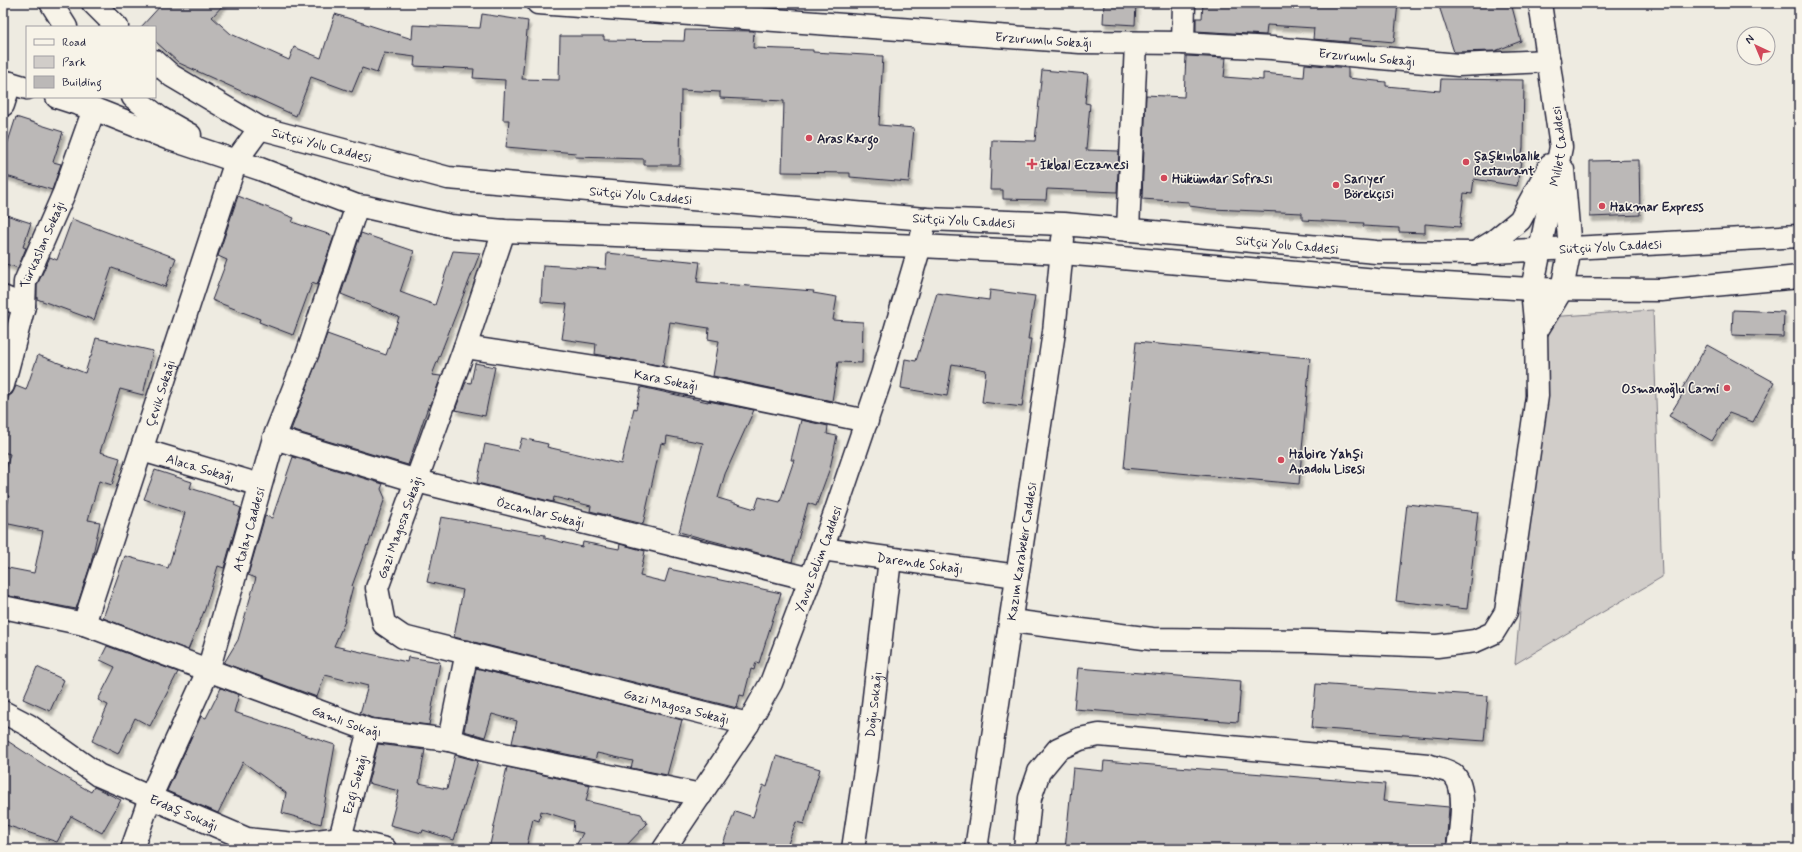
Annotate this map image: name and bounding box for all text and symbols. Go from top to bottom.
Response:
legend [26,26,156,98]
north arrow [1736,26,1776,66]
street label: Erzurumlu Sokağı [995,29,1092,52]
text: N [1742,32,1757,47]
text: Road [62,35,86,51]
street label: Erzurumlu Sokağı [1318,45,1416,71]
text: Park [62,55,86,71]
text: Building [62,75,102,92]
street label: Millet Caddesi [1546,105,1571,188]
street label: Sütçü Yolu Caddesi [270,124,374,167]
place label: Aras Kargo [817,131,879,151]
marker: Aras Kargo [804,133,814,143]
place label: Şaşkınbalık Restaurant [1474,148,1540,180]
place label: İkbal Eczanesi [1040,157,1129,174]
marker: Şaşkınbalık Restaurant [1461,157,1471,167]
marker: İkbal Eczanesi [1027,159,1037,169]
place label: Hükümdar Sofrası [1172,171,1273,188]
place label: Sarıyer Börekçisi [1344,171,1394,203]
marker: Hükümdar Sofrası [1159,173,1169,183]
marker: Sarıyer Börekçisi [1331,180,1341,190]
street label: Sütçü Yolu Caddesi [589,183,693,209]
street label: Türkaslan Sokağı [18,198,70,288]
place label: Hakmar Express [1610,199,1704,216]
marker: Hakmar Express [1597,201,1607,211]
street label: Sütçü Yolu Caddesi [912,210,1016,233]
street label: Sütçü Yolu Caddesi [1235,232,1339,259]
street label: Sütçü Yolu Caddesi [1559,236,1662,259]
street label: Çevik Sokağı [142,358,180,429]
street label: Kara Sokağı [633,366,700,396]
place label: Osmanoğlu Cami [1622,381,1719,399]
marker: Osmanoğlu Cami [1722,383,1732,393]
place label: Habire Yahşi Anadolu Lisesi [1289,446,1365,478]
street label: Alaca Sokağı [164,451,236,487]
marker: Habire Yahşi Anadolu Lisesi [1276,455,1286,465]
street label: Gazi Magosa Sokağı [374,474,427,581]
street label: Kazım Karabekir Caddesi [1004,481,1041,622]
street label: Atalay Caddesi [230,485,270,574]
street label: Özcanlar Sokağı [494,494,587,533]
street label: Yavuz Selim Caddesi [791,504,847,615]
street label: Darende Sokağı [876,550,964,578]
street label: Doğu Sokağı [862,671,887,739]
street label: Gazi Magosa Sokağı [622,686,731,729]
street label: Gamlı Sokağı [309,702,382,741]
street label: Ezgi Sokağı [340,752,372,816]
street label: Erdaş Sokağı [147,791,221,836]

